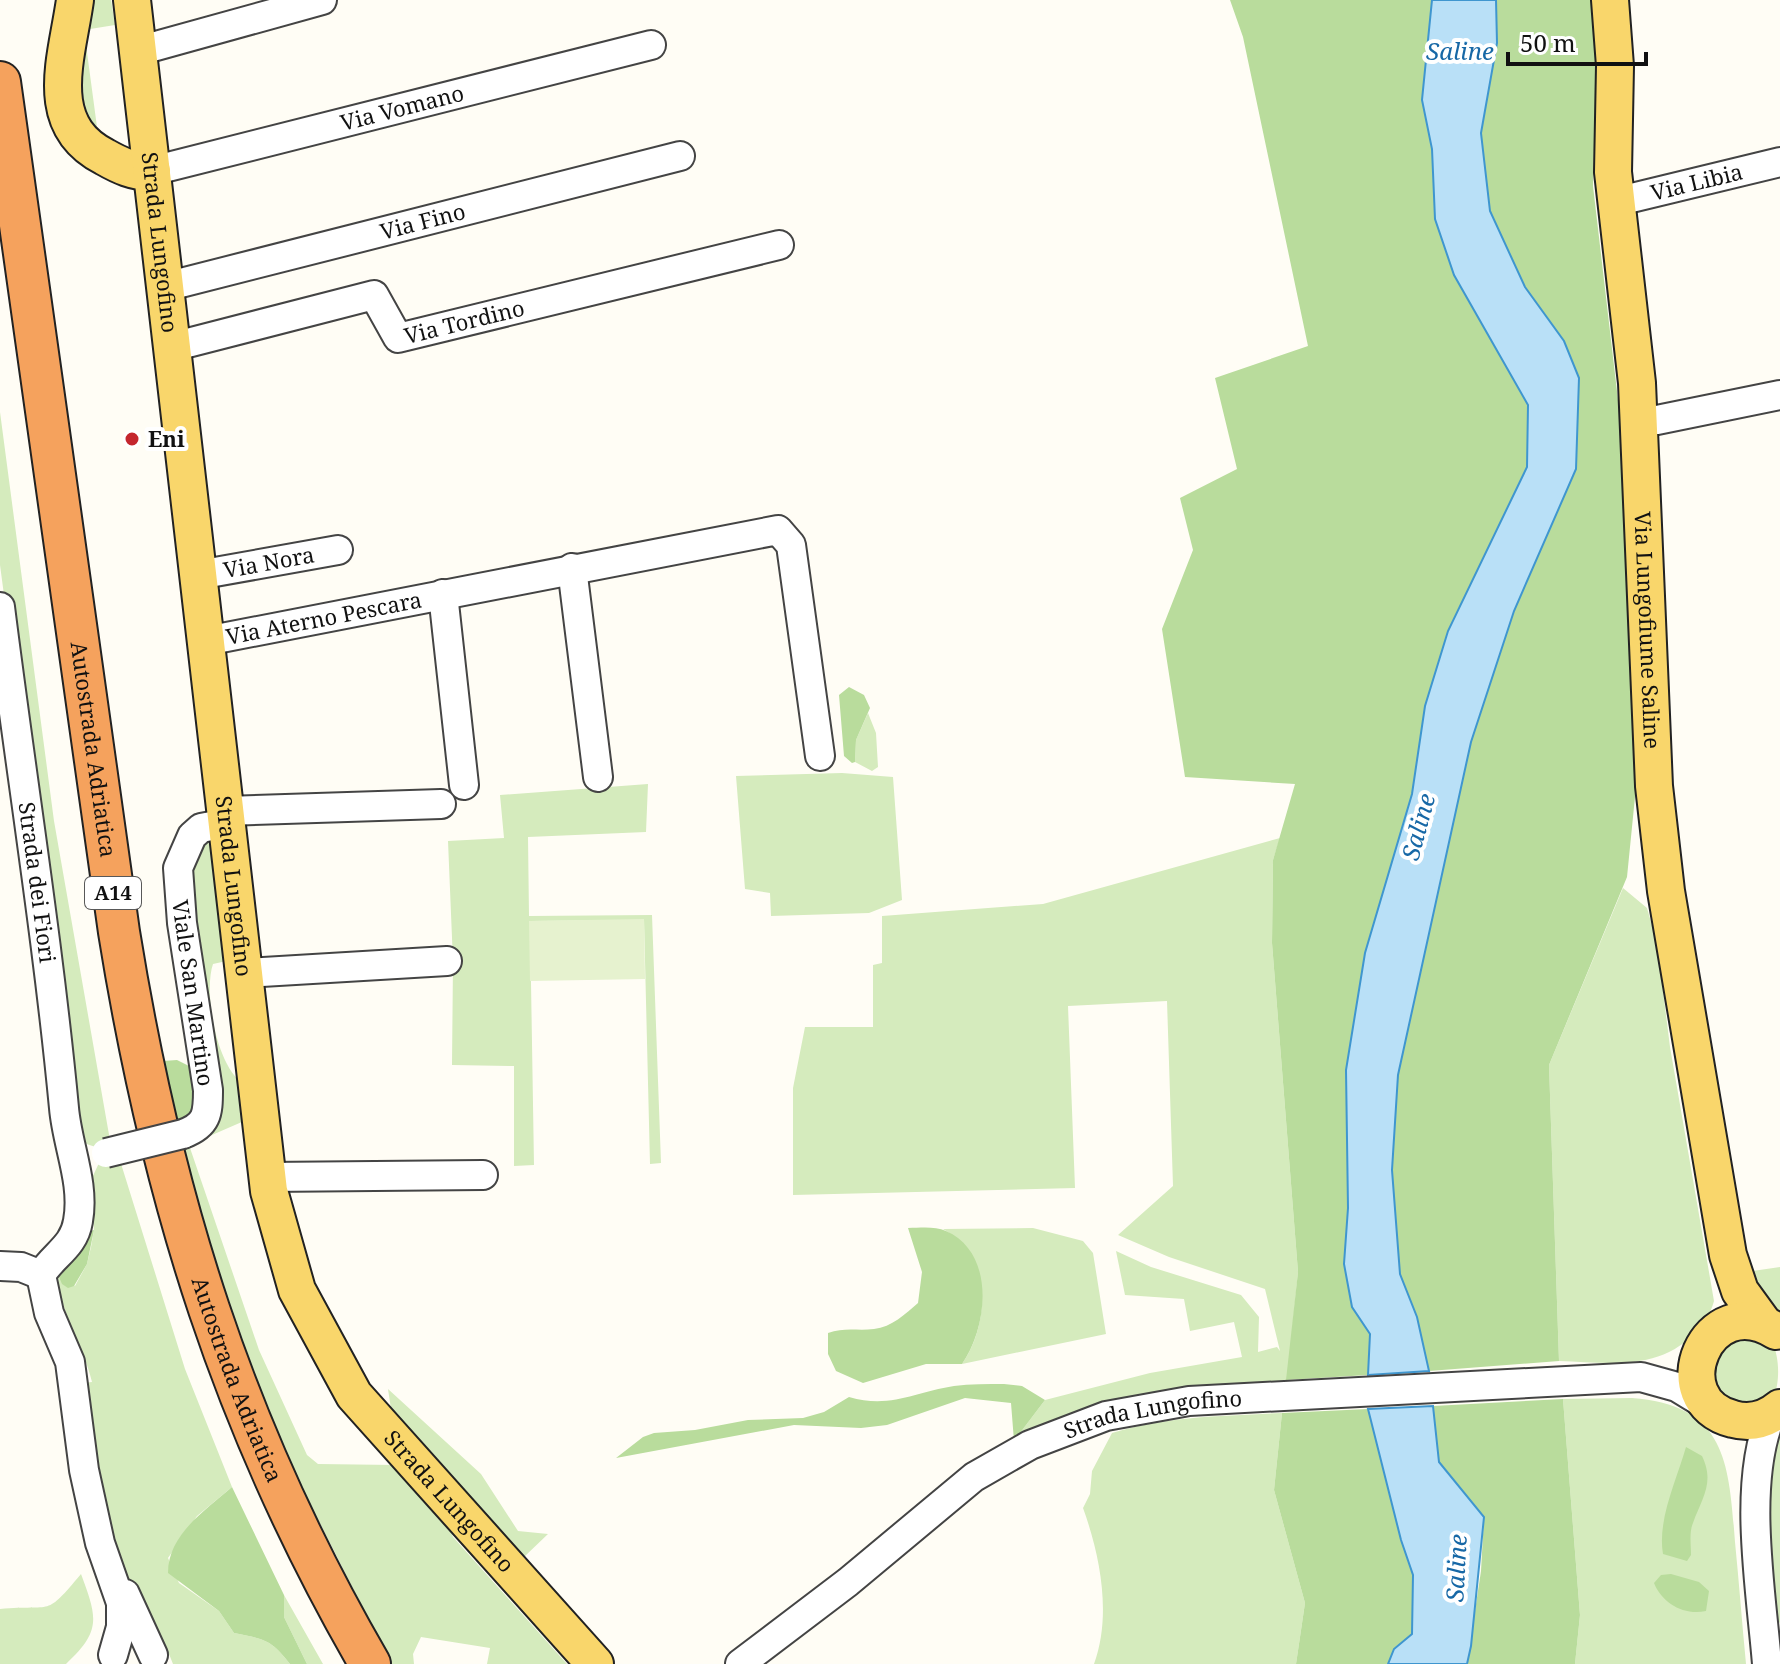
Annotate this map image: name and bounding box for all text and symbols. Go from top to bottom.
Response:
scale bar [1508,16,1646,66]
text: 50 m [1520,26,1576,59]
water label: Saline [1426,34,1494,67]
street label: Via Vomano [337,77,467,137]
street label: Strada Lungofino [136,150,186,334]
street label: Via Libia [1647,156,1745,207]
street label: Via Fino [377,195,468,246]
street label: Via Tordino [401,292,527,350]
place label: Eni [148,423,185,453]
marker: Eni [123,430,141,448]
street label: Via Lungofiume Saline [1628,511,1668,749]
street label: Via Nora [221,539,317,584]
street label: Via Aterno Pescara [223,584,424,651]
street label: Autostrada Adriatica [64,640,124,859]
water label: Saline [1393,789,1442,864]
street label: Strada Lungofino [210,794,260,978]
street label: Strada dei Fiori [12,800,64,965]
road number: A14 [85,877,141,909]
street label: Viale San Martino [166,898,222,1088]
street label: Autostrada Adriatica [185,1273,291,1486]
street label: Strada Lungofino [1059,1382,1243,1445]
street label: Strada Lungofino [378,1423,522,1578]
water label: Saline [1437,1533,1474,1603]

